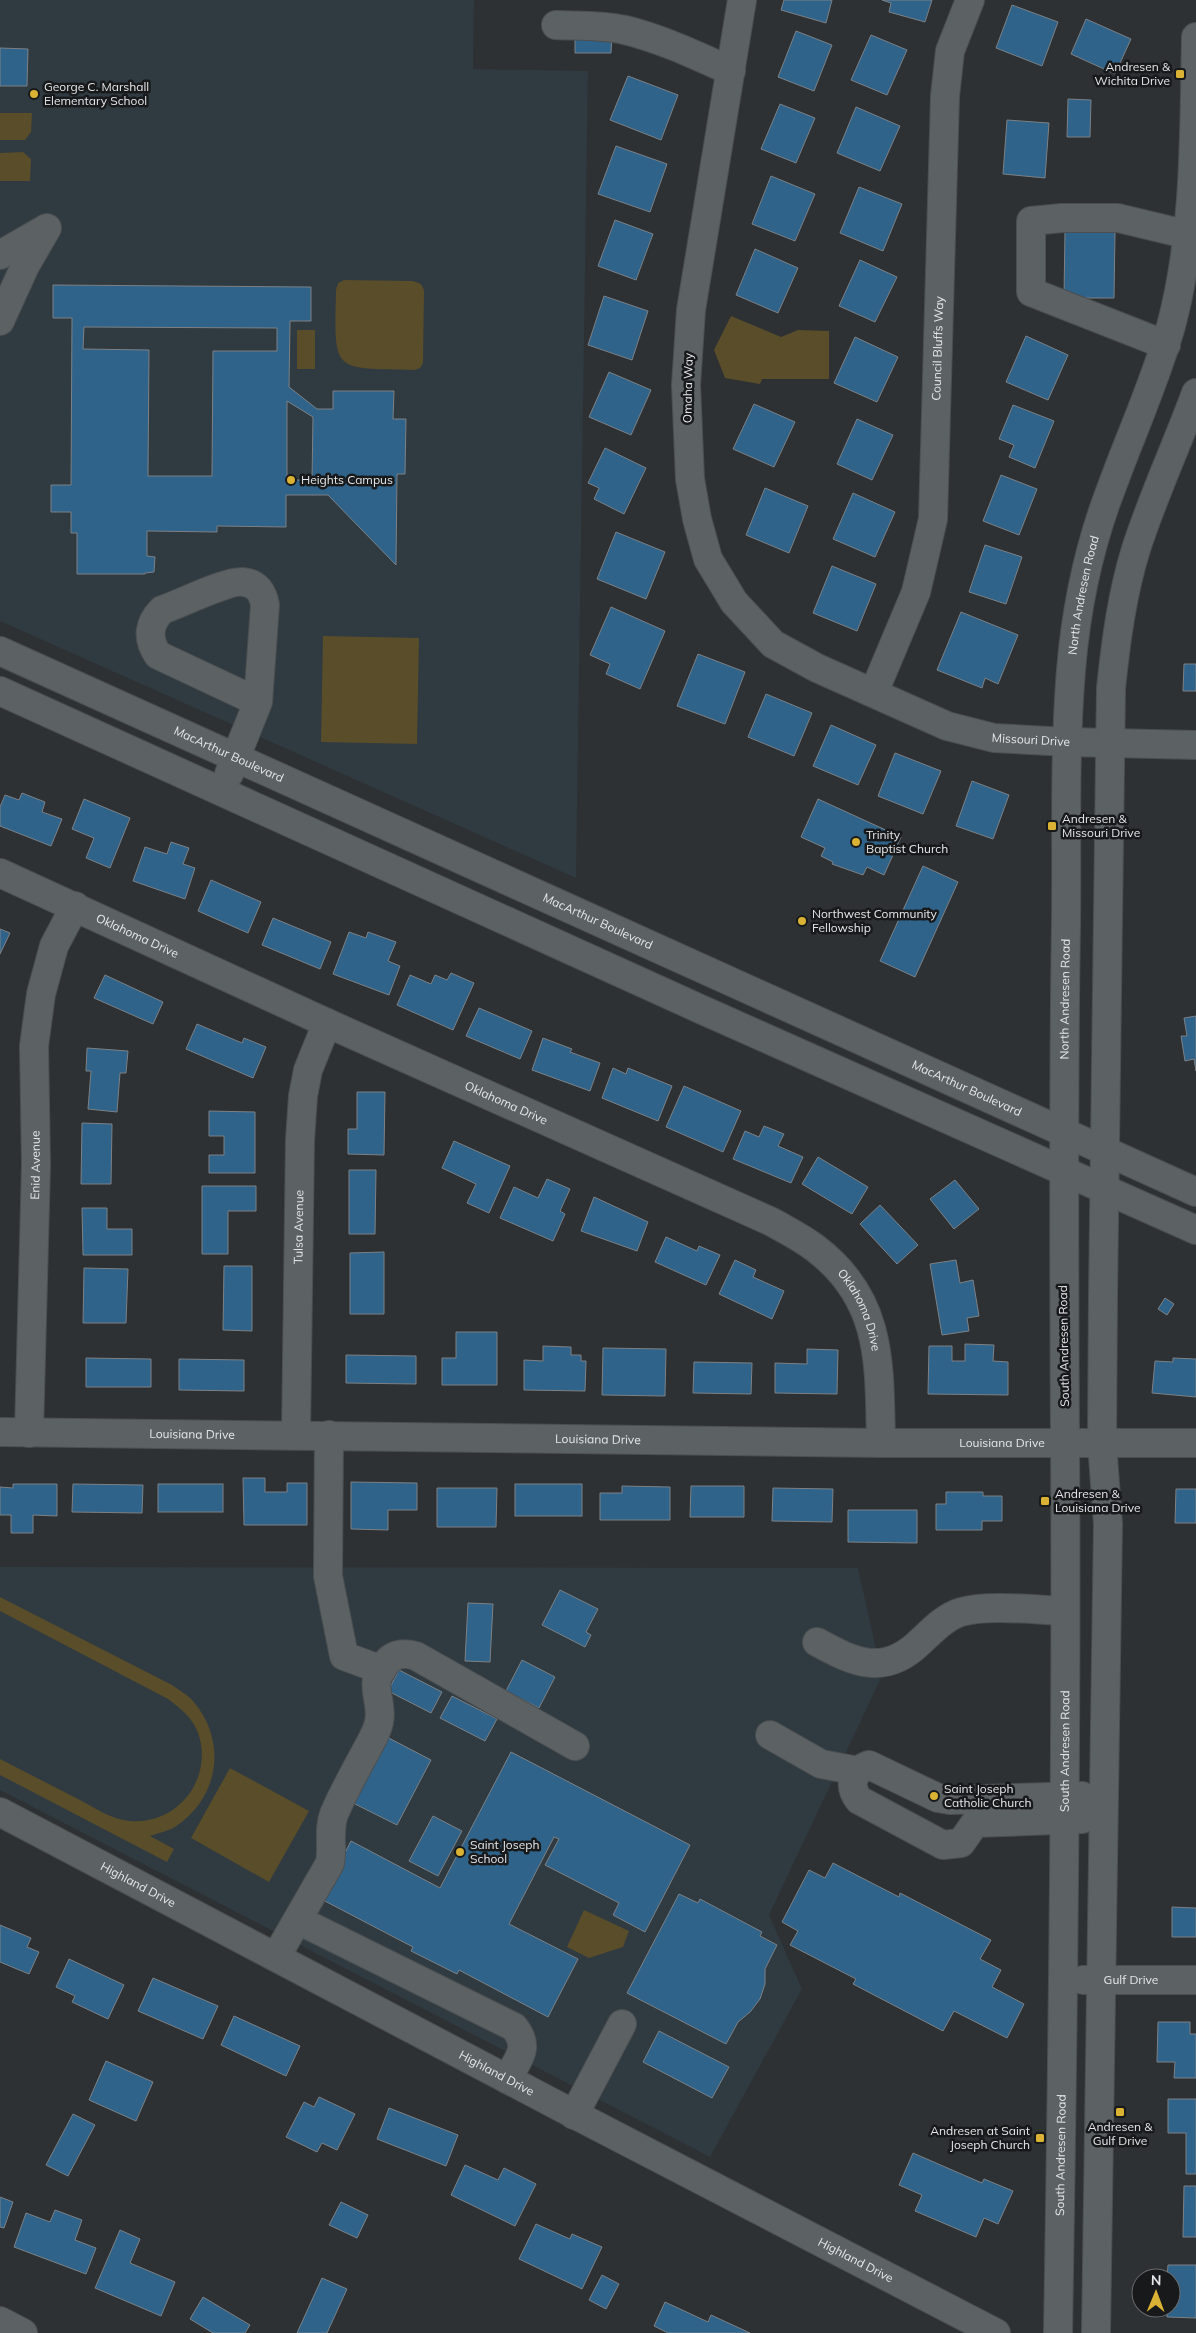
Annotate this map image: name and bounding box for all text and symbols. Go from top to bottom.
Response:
place label: Andresen & Wichita Drive [1094,59,1171,88]
marker: Andresen & Wichita Drive [1174,68,1186,80]
place label: George C. Marshall Elementary School [44,79,149,108]
marker: George C. Marshall Elementary School [28,88,40,100]
street label: Council Bluffs Way [928,295,946,401]
street label: Omaha Way [679,352,696,423]
place label: Heights Campus [301,472,393,487]
marker: Heights Campus [285,474,297,486]
street label: North Andresen Road [1064,534,1102,655]
street label: MacArthur Boulevard [172,723,286,785]
street label: Missouri Drive [991,730,1070,749]
place label: Andresen & Missouri Drive [1062,811,1140,840]
marker: Andresen & Missouri Drive [1046,820,1058,832]
place label: Trinity Baptist Church [866,827,948,856]
marker: Trinity Baptist Church [850,836,862,848]
street label: MacArthur Boulevard [541,890,655,952]
place label: Northwest Community Fellowship [812,906,938,935]
street label: Oklahoma Drive [94,910,181,961]
marker: Northwest Community Fellowship [796,915,808,927]
street label: North Andresen Road [1056,938,1073,1060]
street label: MacArthur Boulevard [910,1056,1024,1119]
street label: Oklahoma Drive [463,1078,550,1128]
street label: Enid Avenue [27,1130,43,1200]
street label: Tulsa Avenue [290,1190,306,1264]
street label: Oklahoma Drive [835,1266,884,1352]
street label: South Andresen Road [1055,1285,1072,1407]
street label: Louisiana Drive [149,1426,235,1442]
street label: Louisiana Drive [555,1431,641,1447]
street label: Louisiana Drive [959,1435,1045,1450]
place label: Andresen & Louisiana Drive [1055,1486,1140,1515]
marker: Andresen & Louisiana Drive [1039,1495,1051,1507]
street label: South Andresen Road [1057,1690,1072,1812]
place label: Saint Joseph Catholic Church [944,1781,1032,1810]
marker: Saint Joseph Catholic Church [928,1790,940,1802]
place label: Saint Joseph School [470,1837,539,1866]
marker: Saint Joseph School [454,1846,466,1858]
street label: Highland Drive [98,1858,178,1910]
street label: Gulf Drive [1104,1972,1158,1987]
street label: Highland Drive [457,2047,537,2099]
street label: South Andresen Road [1052,2094,1069,2216]
marker: Andresen & Gulf Drive [1114,2106,1126,2118]
place label: Andresen & Gulf Drive [1088,2119,1153,2148]
place label: Andresen at Saint Joseph Church [930,2123,1030,2152]
marker: Andresen at Saint Joseph Church [1034,2132,1046,2144]
street label: Highland Drive [816,2234,896,2286]
north arrow [1131,2268,1181,2318]
text: N [1151,2271,1162,2289]

